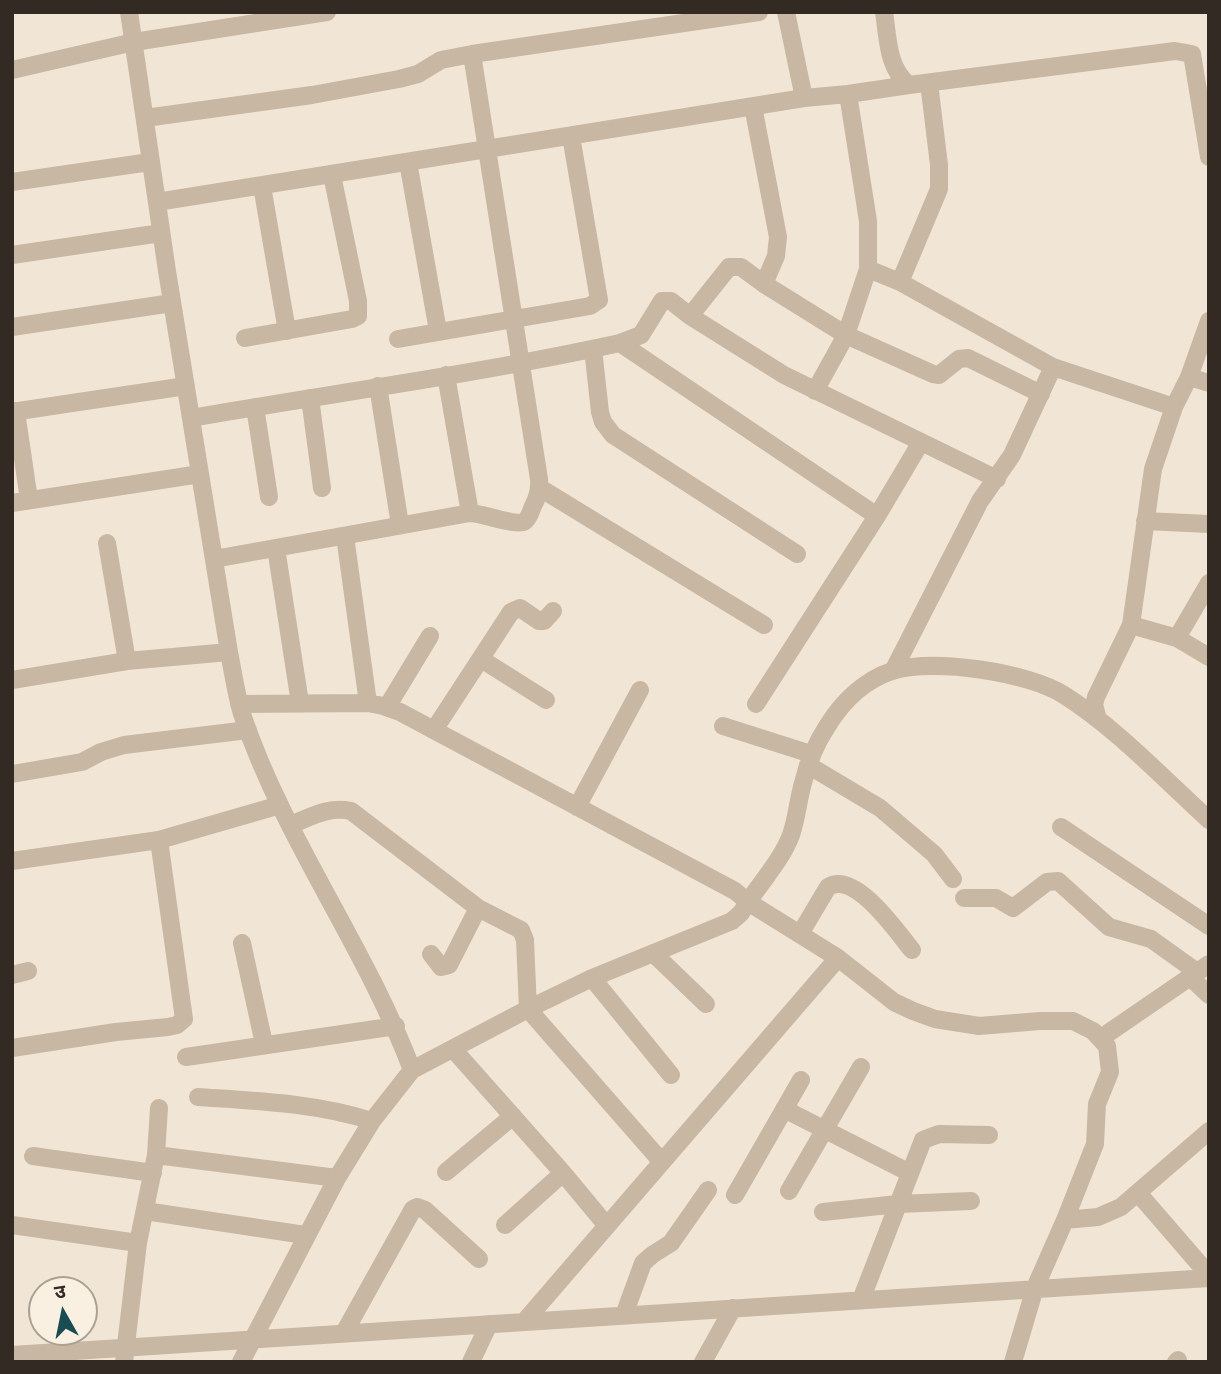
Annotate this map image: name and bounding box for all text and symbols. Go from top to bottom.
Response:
north arrow [28,1276,98,1346]
text: उ [53,1280,67,1304]

